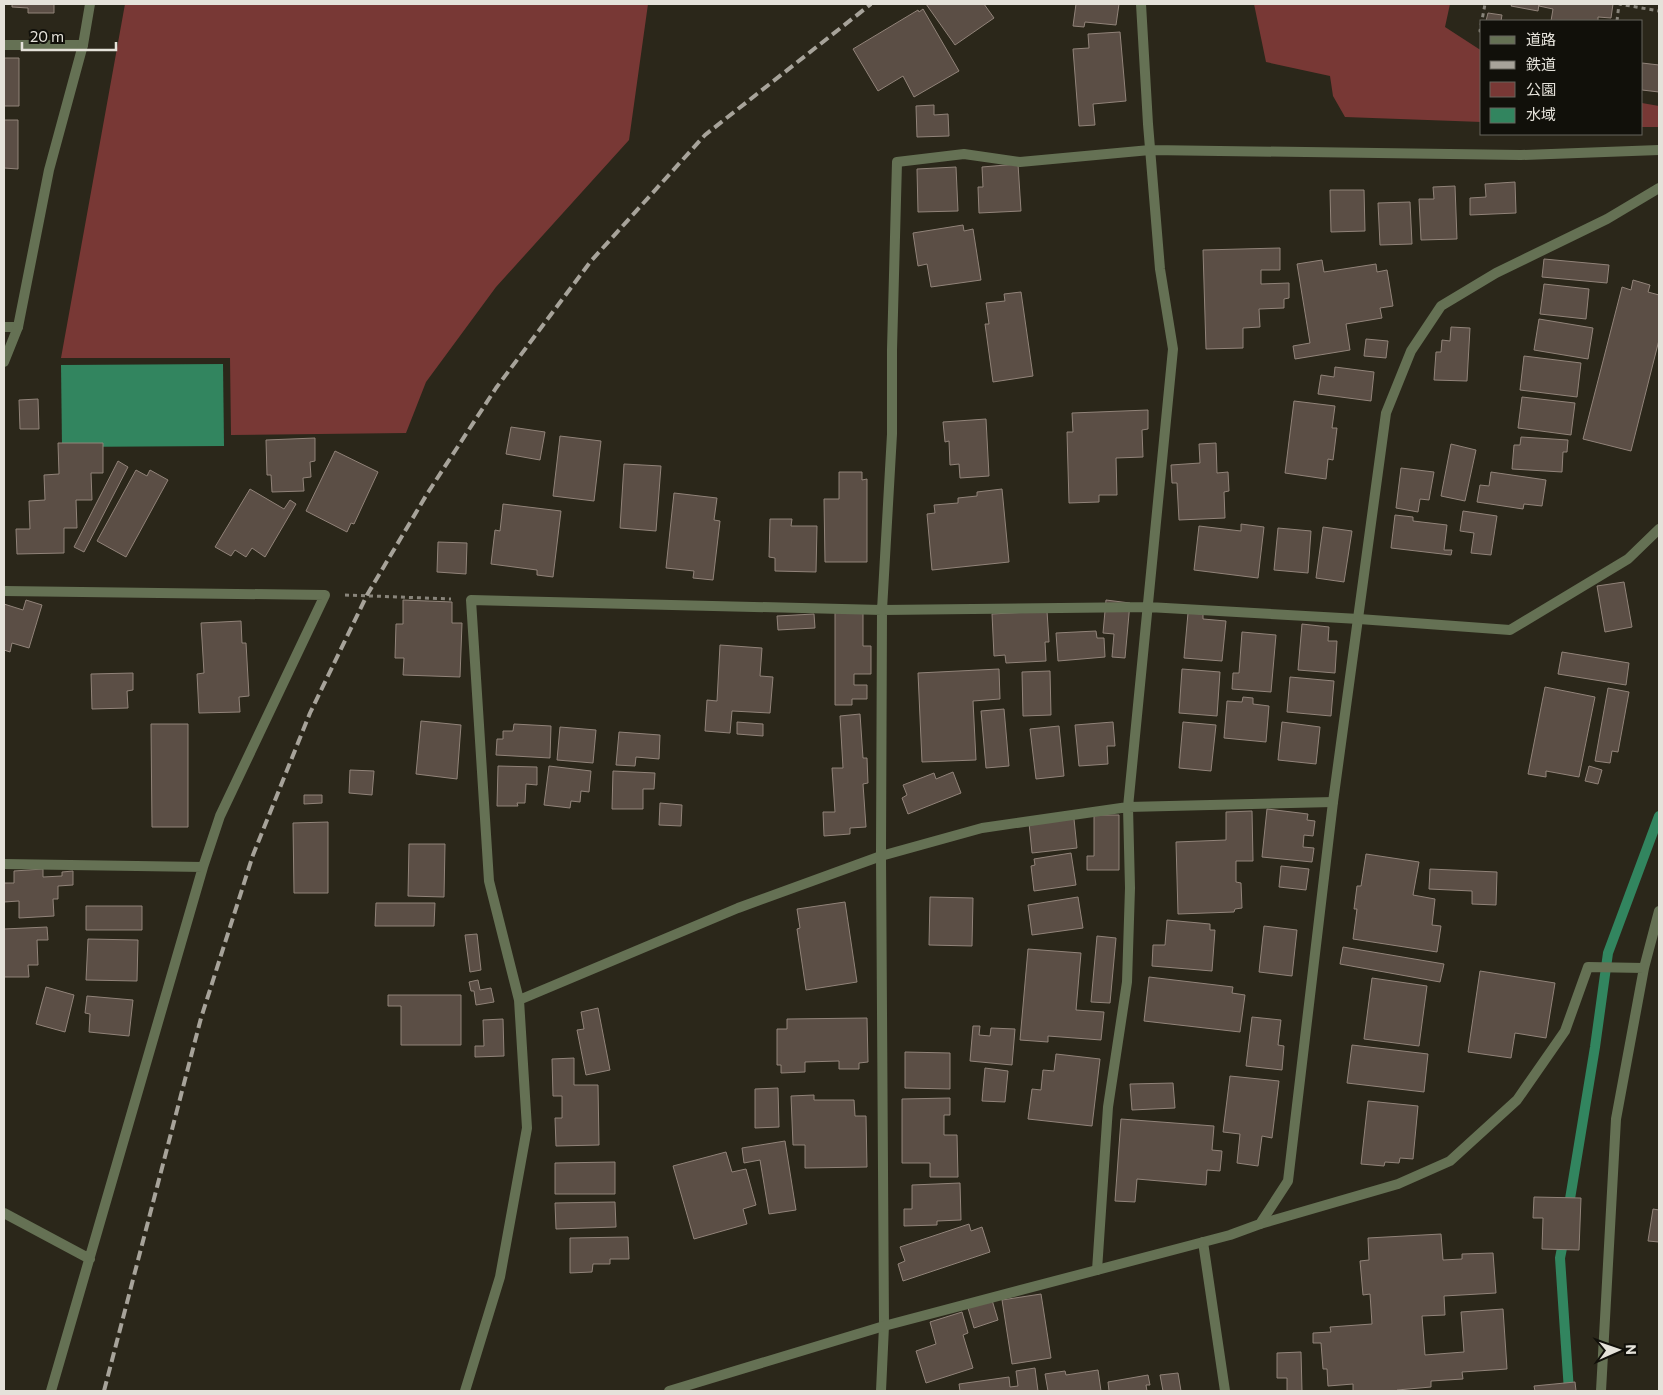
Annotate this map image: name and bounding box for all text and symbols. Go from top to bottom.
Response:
scale bar [22,20,116,52]
legend [1480,20,1643,135]
text: 20 m [30,27,64,45]
text: 道路 [1526,30,1556,48]
text: 鉄道 [1526,55,1556,73]
text: 公園 [1526,80,1556,98]
text: 水域 [1526,105,1556,123]
north arrow [1593,1325,1643,1375]
text: N [1623,1344,1640,1355]

